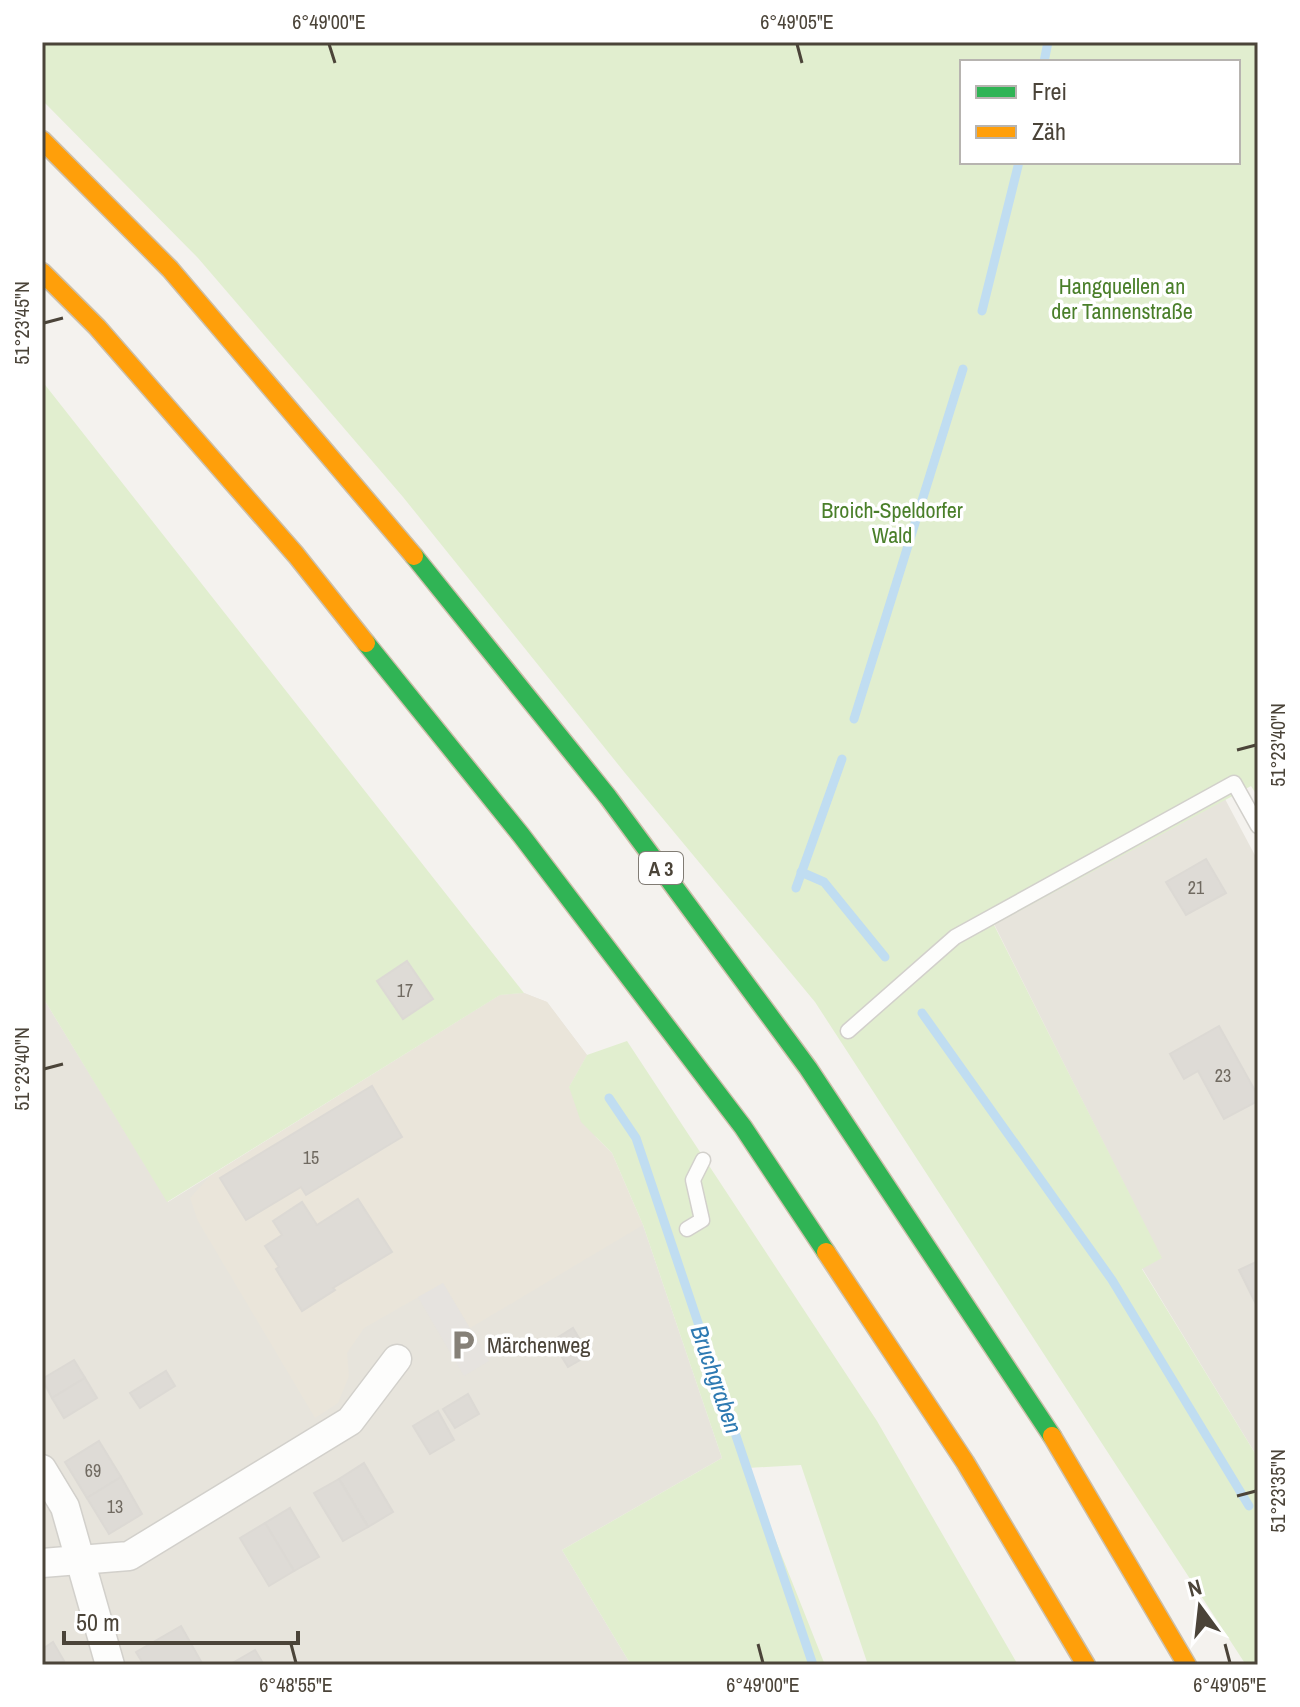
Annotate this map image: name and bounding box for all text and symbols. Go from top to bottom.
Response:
text: 6°49'00"E [292,8,366,35]
text: 6°49'05"E [760,8,834,35]
legend [960,60,1240,164]
text: Frei [1032,75,1067,107]
text: Zäh [1032,115,1066,147]
park label: Hangquellen an der Tannenstraße [1051,271,1193,326]
text: 51°23'45"N [8,281,35,365]
park label: Broich-Speldorfer Wald [821,495,963,550]
text: 51°23'40"N [1264,703,1291,787]
road number: A 3 [639,852,683,884]
house number: 21 [1188,875,1205,900]
house number: 17 [397,978,413,1003]
text: 51°23'40"N [8,1027,35,1111]
house number: 23 [1215,1063,1231,1088]
house number: 15 [303,1145,319,1170]
water label: Bruchgraben [684,1321,750,1437]
parking icon: Märchenweg [446,1328,480,1362]
place label: Märchenweg [487,1330,590,1360]
text: 51°23'35"N [1264,1449,1291,1533]
house number: 69 [85,1458,101,1483]
house number: 13 [107,1494,123,1519]
north arrow [1160,1567,1240,1647]
text: N [1185,1572,1205,1604]
scale bar [64,1595,298,1645]
text: 50 m [76,1606,120,1638]
text: 6°48'55"E [259,1671,333,1698]
text: 6°49'00"E [726,1671,800,1698]
text: 6°49'05"E [1193,1671,1267,1698]

